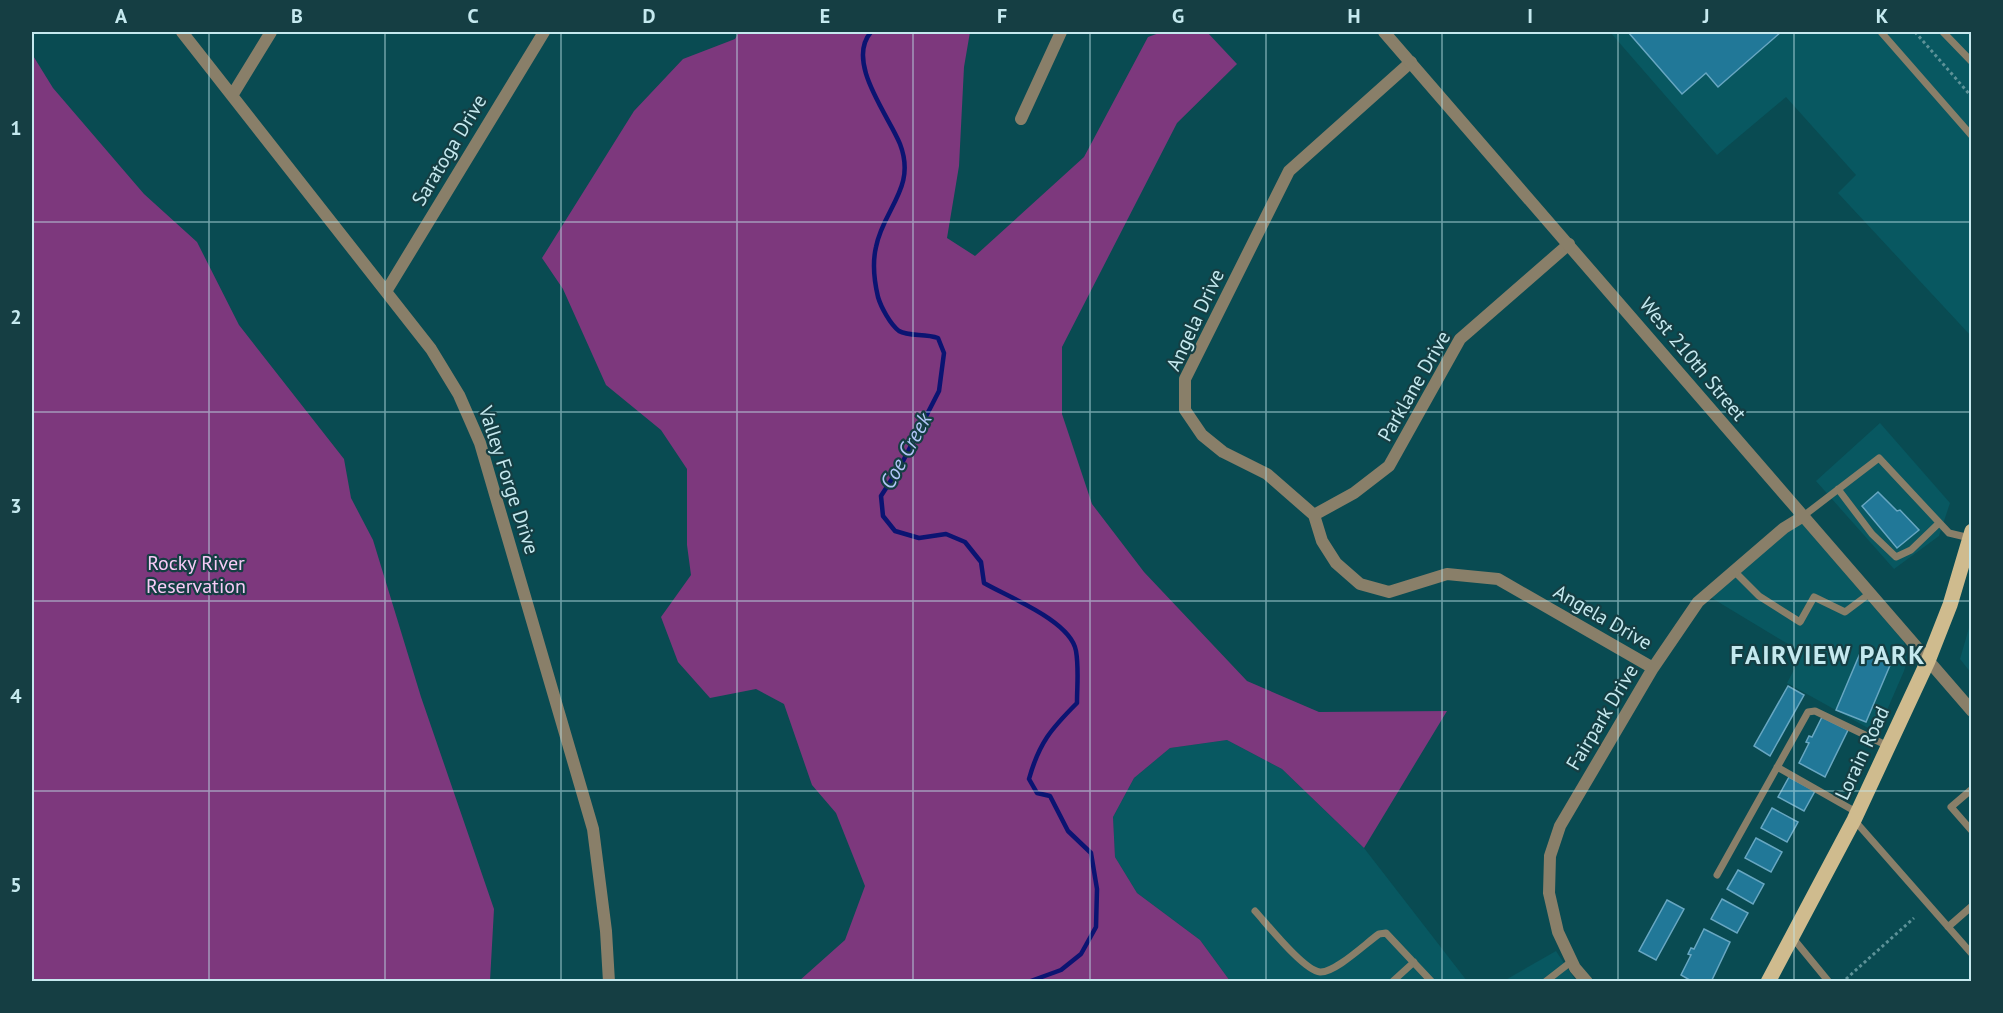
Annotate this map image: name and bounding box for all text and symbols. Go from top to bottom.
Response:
text: A [115,3,128,29]
text: B [291,3,303,29]
text: C [467,3,479,29]
text: D [643,3,656,29]
text: E [820,3,830,29]
text: F [997,3,1007,29]
text: G [1172,3,1184,29]
text: H [1347,3,1361,29]
text: I [1527,3,1533,29]
text: J [1702,3,1709,29]
text: K [1876,3,1889,29]
street label: Saratoga Drive [406,90,492,210]
text: 1 [10,115,22,141]
street label: Angela Drive [1160,265,1230,375]
street label: West 210th Street [1634,292,1752,426]
text: 2 [10,304,22,330]
street label: Parklane Drive [1372,326,1456,446]
street label: Valley Forge Drive [472,402,545,558]
water label: Coe Creek [874,407,938,494]
text: 3 [10,493,22,519]
park label: Rocky River Reservation [146,550,246,599]
street label: Angela Drive [1549,578,1657,656]
district label: FAIRVIEW PARK [1730,638,1926,671]
street label: Fairpark Drive [1560,659,1644,775]
text: 4 [10,683,22,709]
street label: Lorain Road [1829,702,1895,804]
text: 5 [10,872,22,898]

